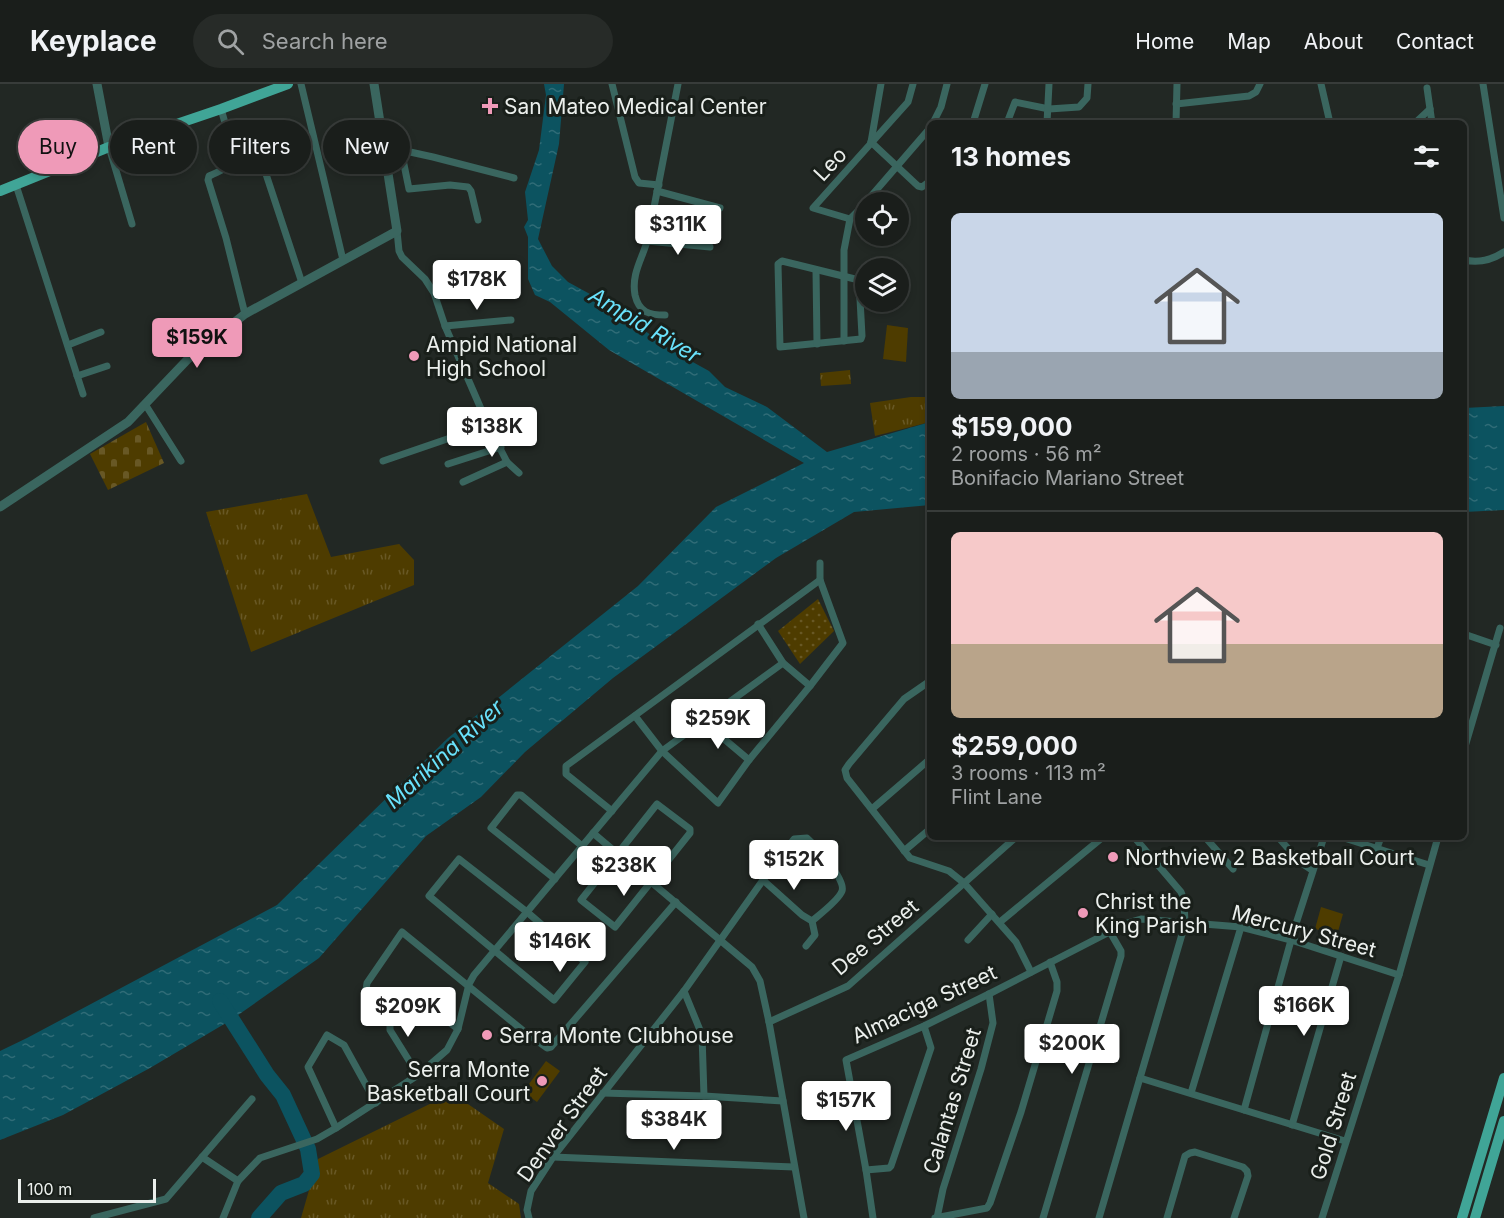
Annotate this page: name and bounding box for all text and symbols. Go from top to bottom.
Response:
search box [193,14,613,68]
text: Keyplace [30,24,157,58]
icon: search [214,25,247,58]
text: Search here [262,28,388,54]
text: Home [1135,29,1194,54]
text: Map [1227,29,1271,54]
text: About [1304,29,1363,54]
text: Contact [1396,29,1474,54]
place label: San Mateo Medical Center [504,94,767,119]
marker: San Mateo Medical Center [481,97,499,115]
chip: Buy [18,120,98,174]
chip: Rent [110,120,197,174]
chip: Filters [209,120,311,174]
chip: New [323,120,410,174]
icon: filters [1410,140,1443,173]
text: 13 homes [951,141,1071,172]
street label: Leo [808,142,852,186]
map controls [855,192,909,312]
button: locate [855,192,909,246]
pin: $311K [636,205,720,256]
text: $311K [649,212,707,236]
icon: home [1143,252,1251,360]
button: layers [855,258,909,312]
pin: $178K [435,260,519,311]
text: $178K [447,267,507,291]
water label: Ampid River [584,281,706,369]
pin: $159K [155,318,239,369]
text: $159K [166,325,228,349]
place label: Ampid National High School [426,332,577,381]
marker: Ampid National High School [407,349,421,363]
pin: $138K [450,407,534,458]
text: $159,000 [951,411,1073,442]
text: $138K [461,414,523,438]
text: 2 rooms · 56 m² [951,442,1102,466]
text: Bonifacio Mariano Street [951,466,1184,490]
icon: home [1143,571,1251,679]
water label: Marikina River [380,694,509,814]
pin: $259K [676,699,760,750]
text: $259K [685,706,751,730]
text: $259,000 [951,730,1078,761]
text: 3 rooms · 113 m² [951,761,1106,785]
text: Flint Lane [951,785,1043,809]
pin: $152K [752,840,836,891]
place label: Northview 2 Basketball Court [1125,845,1414,870]
pin: $238K [582,846,666,897]
text: $152K [763,847,825,871]
marker: Northview 2 Basketball Court [1106,850,1120,864]
text: $238K [591,853,657,877]
place label: Christ the King Parish [1095,889,1208,938]
street label: Dee Street [827,894,923,980]
street label: Mercury Street [1229,900,1379,962]
marker: Christ the King Parish [1076,906,1090,920]
pin: $146K [518,922,602,973]
text: $146K [529,929,591,953]
street label: Almaciga Street [848,960,1000,1048]
pin: $166K [1262,986,1346,1037]
pin: $209K [366,987,450,1038]
text: $166K [1273,993,1335,1017]
text: $209K [375,994,441,1018]
place label: Serra Monte Clubhouse [499,1023,734,1048]
pin: $200K [1030,1024,1114,1075]
street label: Calantas Street [918,1025,986,1177]
marker: Serra Monte Clubhouse [480,1028,494,1042]
text: $200K [1038,1031,1106,1055]
place label: Serra Monte Basketball Court [367,1057,530,1106]
street label: Denver Street [512,1061,612,1186]
street label: Gold Street [1305,1069,1361,1183]
marker: Serra Monte Basketball Court [535,1074,549,1088]
pin: $157K [804,1081,888,1132]
text: $157K [816,1088,876,1112]
pin: $384K [632,1100,716,1151]
text: $384K [641,1107,707,1131]
scale bar [18,1176,156,1204]
text: 100 m [27,1179,72,1199]

